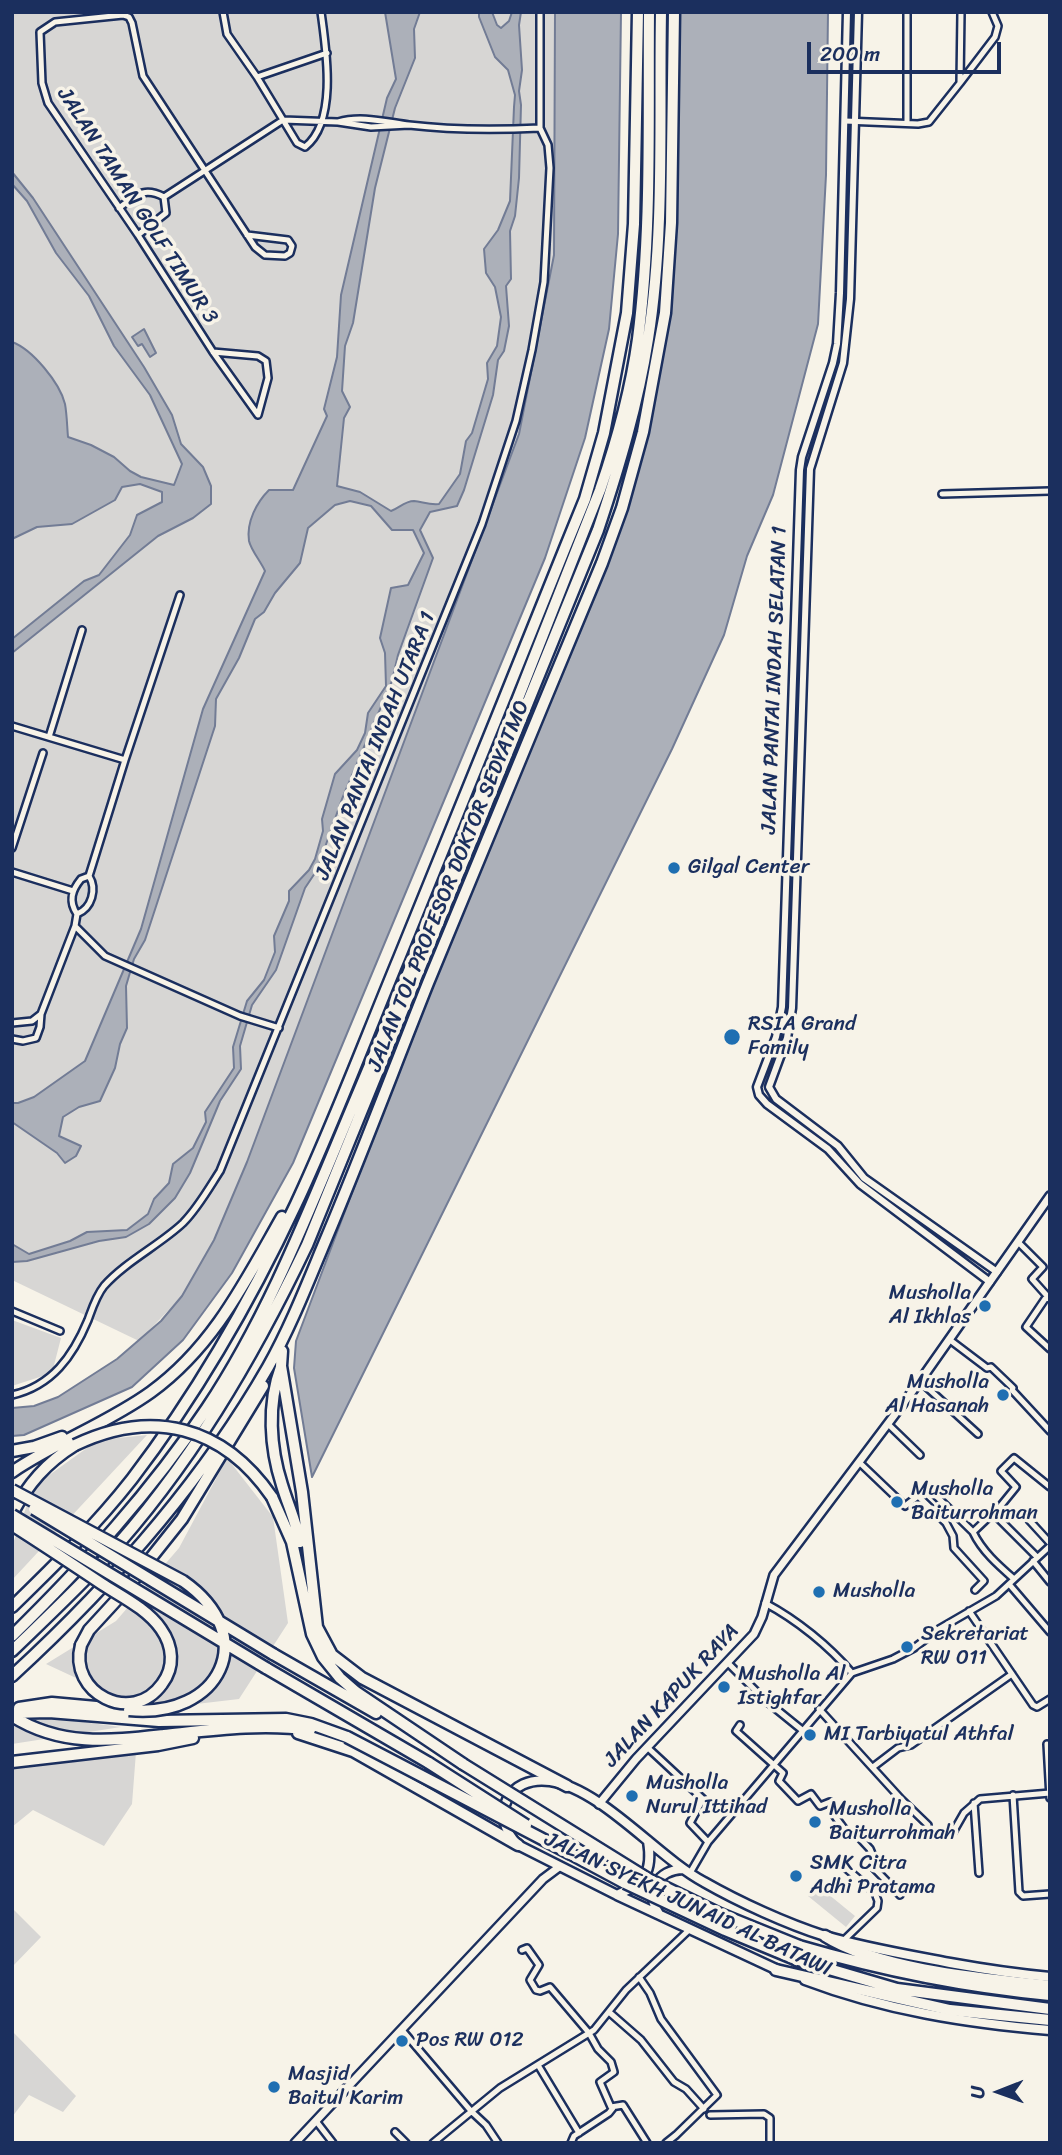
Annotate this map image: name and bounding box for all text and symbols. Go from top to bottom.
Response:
scale bar [810,28,1004,72]
text: 200 m [820,35,880,73]
street label: JALAN TAMAN GOLF TIMUR 3 [51,83,223,329]
street label: JALAN PANTAI INDAH SELATAN 1 [757,526,793,834]
street label: JALAN PANTAI INDAH UTARA 1 [311,608,441,884]
street label: JALAN TOL PROFESOR DOKTOR SEDYATMO [363,697,535,1075]
place label: Gilgal Center [688,855,809,881]
marker: Gilgal Center [666,860,682,876]
place label: RSIA Grand Family [748,1012,856,1062]
marker: RSIA Grand Family [722,1027,742,1047]
place label: Musholla Al Ikhlas [889,1281,971,1331]
marker: Musholla Al Ikhlas [977,1298,993,1314]
place label: Musholla Al Hasanah [885,1370,989,1420]
marker: Musholla Al Hasanah [995,1387,1011,1403]
place label: Musholla Baiturrohman [911,1477,1038,1527]
marker: Musholla Baiturrohman [889,1494,905,1510]
place label: Musholla [833,1579,915,1605]
marker: Musholla [811,1584,827,1600]
street label: JALAN KAPUK RAYA [599,1619,745,1773]
place label: Sekretariat RW 011 [921,1622,1029,1672]
marker: Sekretariat RW 011 [899,1639,915,1655]
place label: Musholla Al Istighfar [738,1662,845,1712]
marker: Musholla Al Istighfar [716,1679,732,1695]
place label: MI Tarbiyatul Athfal [824,1722,1014,1748]
marker: MI Tarbiyatul Athfal [802,1727,818,1743]
place label: Musholla Nurul Ittihad [646,1771,767,1821]
marker: Musholla Nurul Ittihad [624,1788,640,1804]
place label: Musholla Baiturrohmah [829,1797,956,1847]
marker: Musholla Baiturrohmah [807,1814,823,1830]
street label: JALAN SYEKH JUNAID AL BATAWI [540,1827,836,1983]
place label: SMK Citra Adhi Pratama [810,1851,935,1901]
marker: SMK Citra Adhi Pratama [788,1868,804,1884]
place label: Pos RW 012 [416,2028,524,2054]
marker: Pos RW 012 [394,2033,410,2049]
north arrow [964,2057,1034,2127]
place label: Masjid Baitul Karim [288,2062,403,2112]
marker: Masjid Baitul Karim [266,2079,282,2095]
text: U [961,2086,994,2099]

